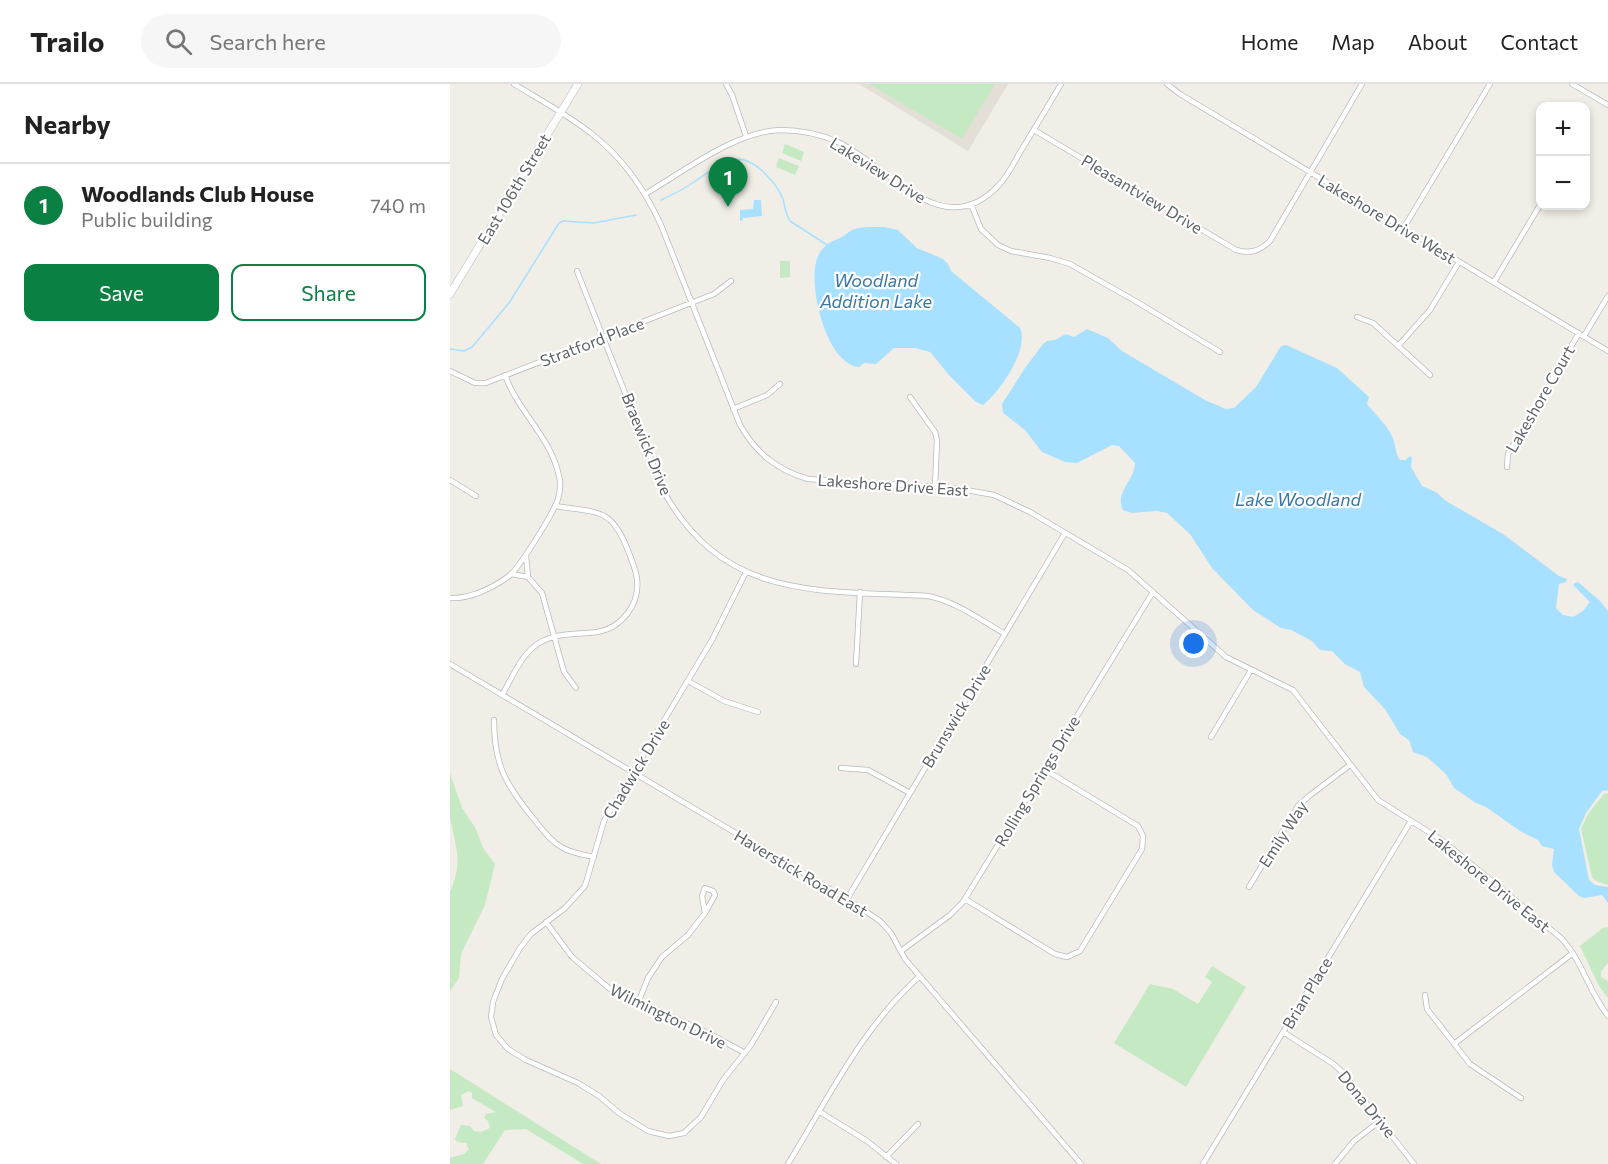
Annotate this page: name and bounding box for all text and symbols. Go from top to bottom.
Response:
search box [141,14,561,68]
text: Trailo [30,24,105,58]
icon: search [162,25,195,58]
text: Search here [210,28,326,55]
text: Home [1241,29,1298,54]
text: Map [1331,29,1375,54]
text: About [1408,29,1467,54]
text: Contact [1500,29,1578,54]
map controls [1536,102,1590,210]
button: + [1536,102,1590,156]
text: Nearby [24,108,111,139]
street label: East 106th Street [473,130,554,248]
street label: Lakeview Drive [827,133,930,207]
street label: Pleasantview Drive [1078,150,1206,237]
button: − [1536,156,1590,210]
pin: 1 [708,158,748,207]
street label: Lakeshore Drive West [1315,170,1460,267]
text: Woodlands Club House [81,180,314,207]
text: 1 [39,193,48,217]
text: 740 m [370,193,426,217]
text: Public building [81,207,213,231]
button: Save [24,264,219,321]
button: Share [231,264,426,321]
water label: Woodland Addition Lake [819,269,933,312]
street label: Stratford Place [537,313,646,370]
street label: Lakeshore Court [1501,342,1578,456]
street label: Braewick Drive [618,390,677,498]
street label: Lakeshore Drive East [817,470,970,499]
water label: Lake Woodland [1235,488,1362,510]
your location [1179,629,1208,658]
street label: Brunswick Drive [917,661,994,771]
street label: Rolling Springs Drive [990,712,1083,850]
street label: Chadwick Drive [598,715,673,822]
street label: Emily Way [1254,797,1311,870]
street label: Haverstick Road East [731,825,872,920]
street label: Lakeshore Drive East [1425,826,1554,936]
street label: Brian Place [1278,953,1335,1032]
street label: Wilmington Drive [607,979,730,1052]
street label: Dona Drive [1335,1066,1400,1141]

